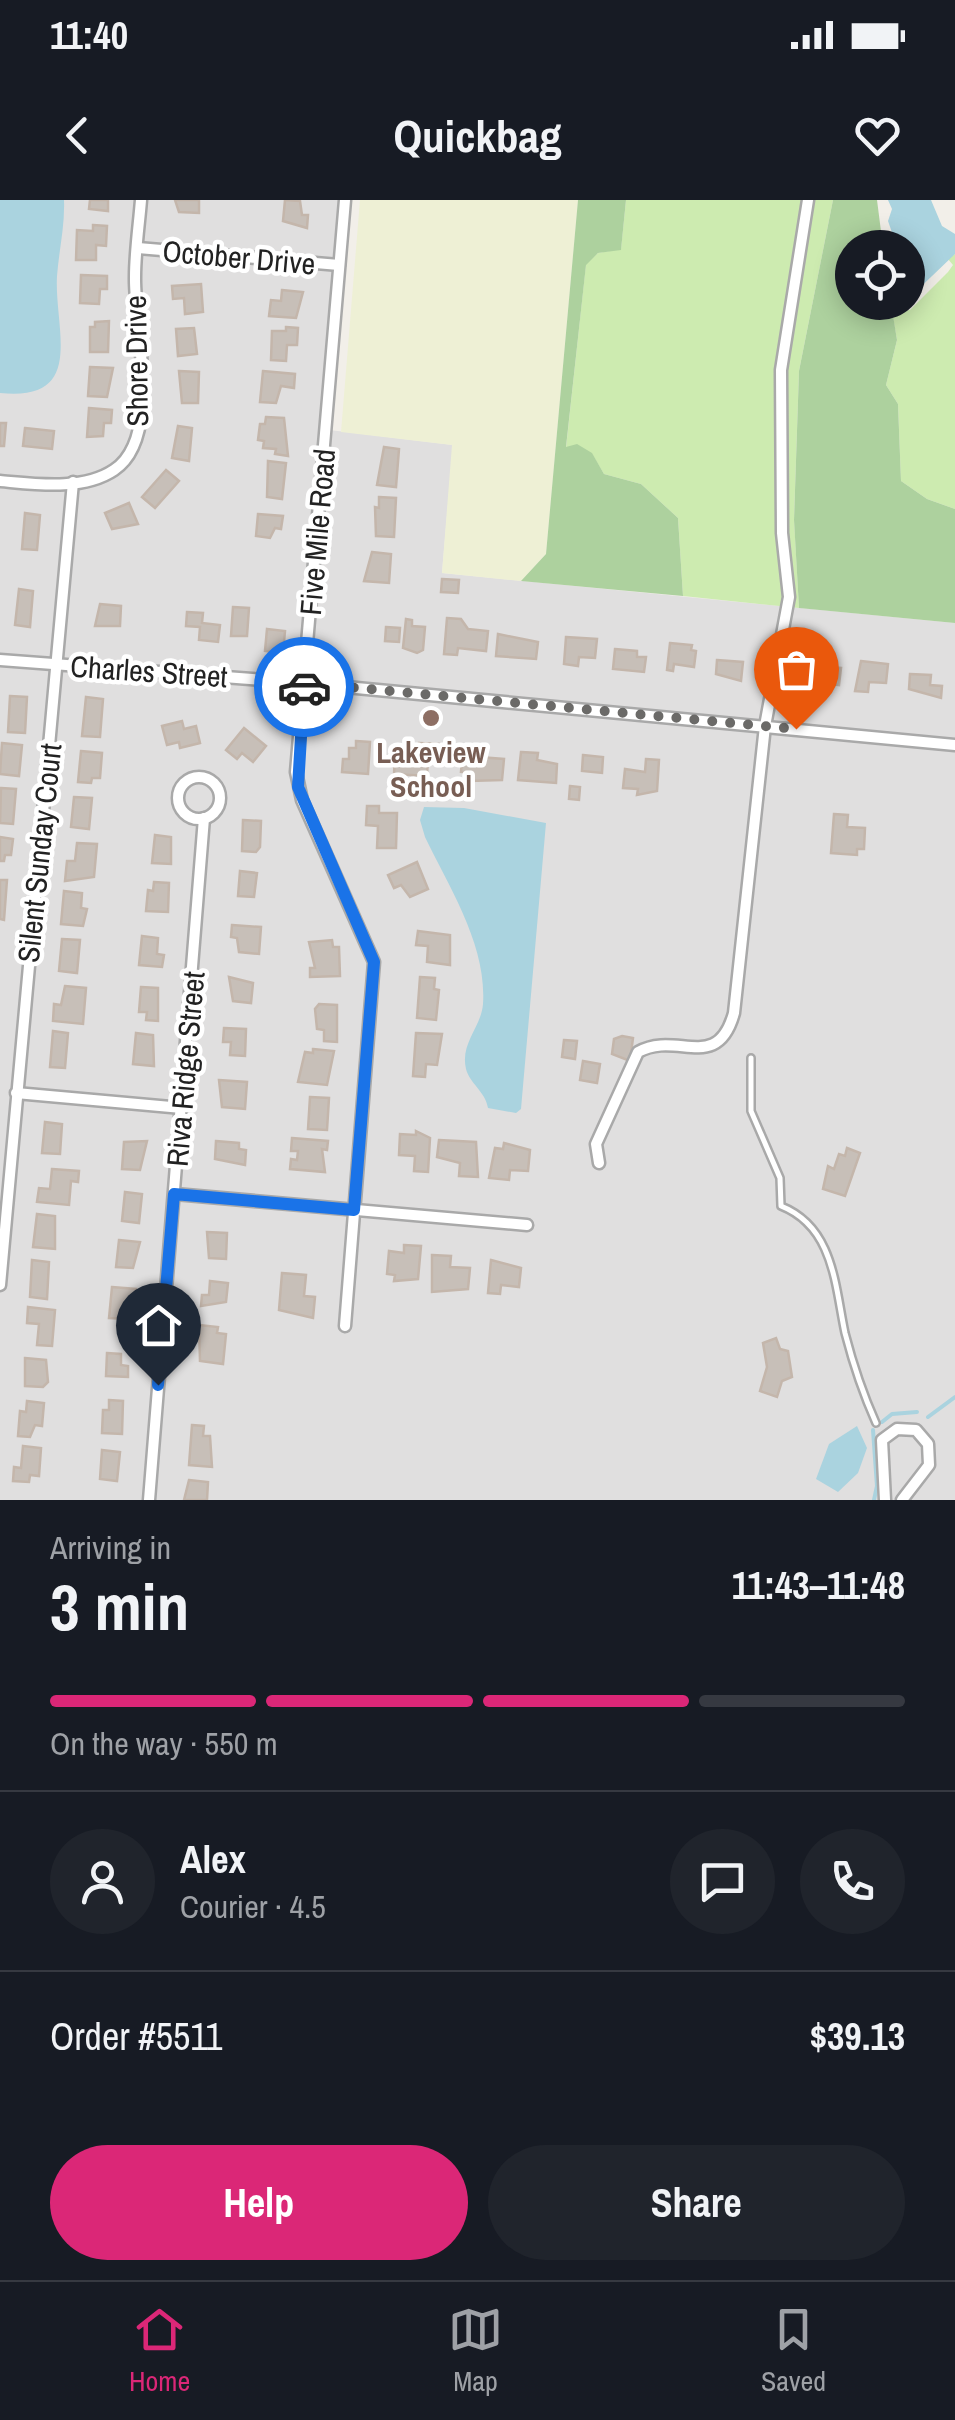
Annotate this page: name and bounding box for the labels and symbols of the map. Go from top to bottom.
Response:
street label: October Drive [161,230,317,284]
street label: Shore Drive [115,295,157,427]
street label: Five Mile Road [290,447,344,617]
pin [754,627,839,730]
courier [254,637,354,737]
street label: Charles Street [69,646,229,696]
marker: Lakeview School [420,707,442,729]
place label: Lakeview School [376,732,487,806]
street label: Silent Sunday Court [8,741,70,965]
street label: Riva Ridge Street [157,970,213,1168]
pin [116,1283,201,1386]

